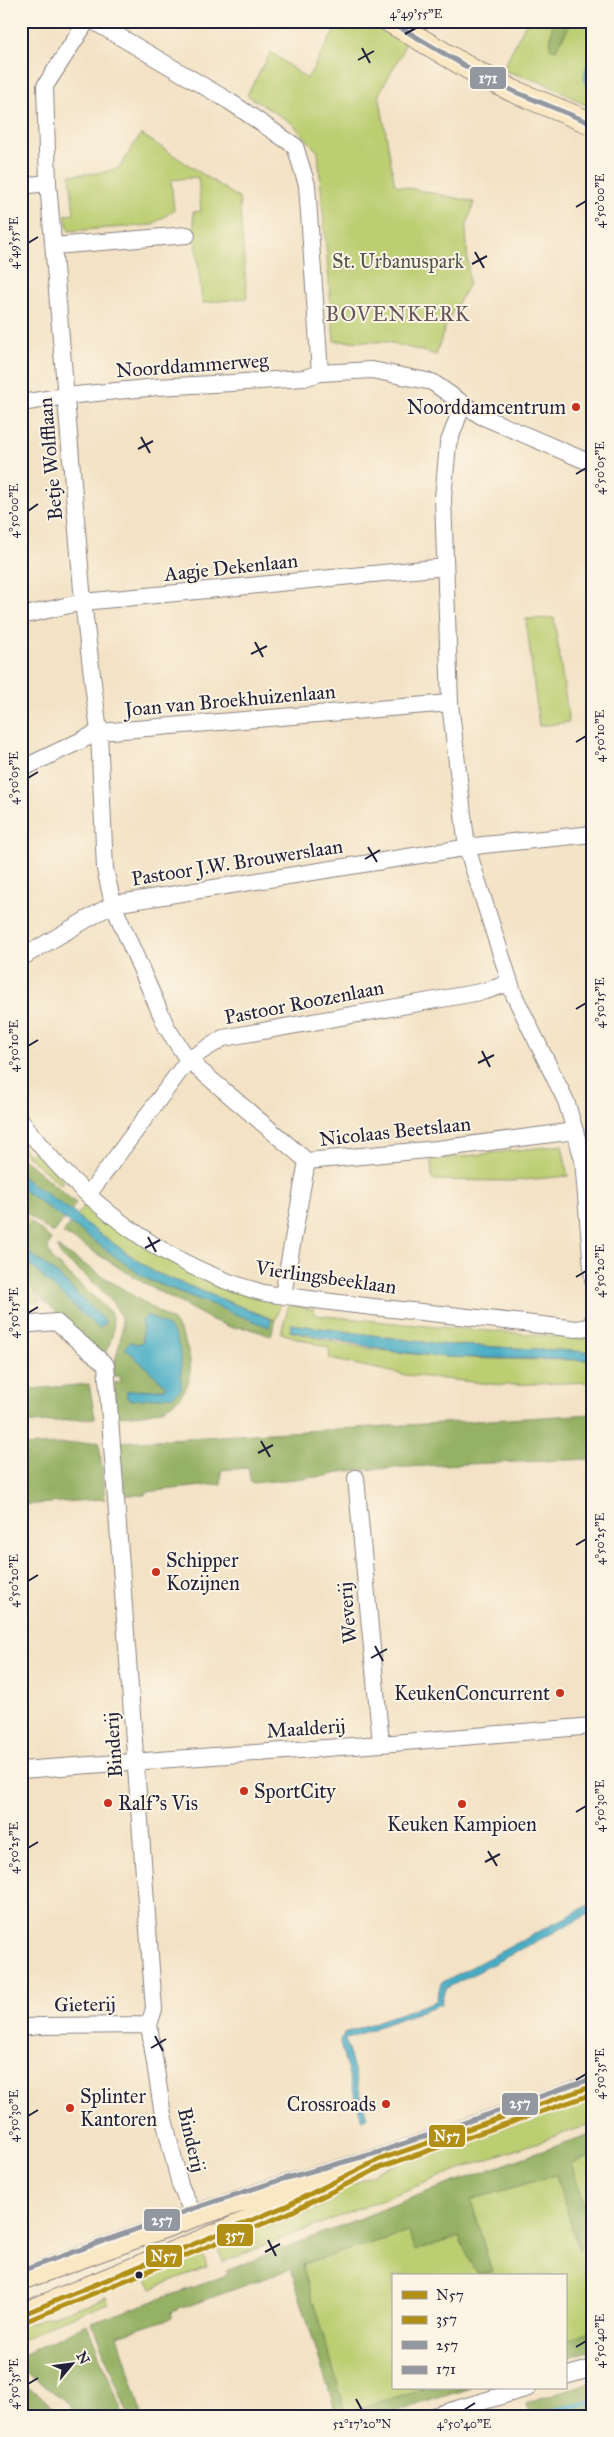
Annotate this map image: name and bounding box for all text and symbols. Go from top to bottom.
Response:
text: 4°49'55"E [390,7,443,21]
line badge: 171 [469,66,507,90]
text: 171 [479,70,498,87]
text: 4°50'00"E [593,173,607,228]
text: 4°49'55"E [7,216,21,269]
park label: St. Urbanuspark [332,249,465,273]
district label: BOVENKERK [325,301,471,327]
street label: Noorddammerweg [115,348,270,383]
place label: Noorddamcentrum [407,395,566,419]
street label: Betje Wolfflaan [33,396,67,521]
marker: Noorddamcentrum [570,401,582,413]
text: 4°50'05"E [593,441,607,495]
text: 4°50'00"E [7,483,21,538]
street label: Aagje Dekenlaan [162,548,299,587]
street label: Joan van Broekhuizenlaan [122,679,337,722]
text: 4°50'10"E [593,709,607,762]
text: 4°50'05"E [7,751,21,805]
street label: Pastoor J.W. Brouwerslaan [129,833,345,892]
street label: Pastoor Roozenlaan [222,975,386,1029]
text: 4°50'15"E [593,977,607,1029]
text: 4°50'10"E [7,1019,21,1072]
street label: Nicolaas Beetslaan [318,1111,472,1151]
text: 4°50'20"E [593,1244,607,1298]
street label: Vierlingsbeeklaan [253,1255,398,1300]
text: 4°50'15"E [7,1287,21,1339]
text: 4°50'25"E [593,1513,607,1565]
place label: Schipper Kozijnen [166,1548,240,1595]
text: 4°50'20"E [7,1554,21,1608]
marker: Schipper Kozijnen [150,1566,162,1578]
street label: Weverij [332,1581,362,1645]
place label: KeukenConcurrent [394,1681,550,1705]
marker: KeukenConcurrent [554,1687,566,1699]
street label: Binderij [99,1711,127,1779]
street label: Maalderij [266,1713,346,1743]
place label: SportCity [254,1779,336,1803]
text: 4°50'30"E [593,1779,607,1832]
marker: SportCity [238,1785,250,1797]
place label: Ralf's Vis [118,1791,198,1815]
marker: Ralf's Vis [102,1797,114,1809]
marker: Keuken Kampioen [456,1798,468,1810]
place label: Keuken Kampioen [387,1812,537,1836]
text: 4°50'25"E [7,1822,21,1874]
street label: Gieterij [54,1991,116,2017]
text: 4°50'35"E [593,2048,607,2100]
place label: Splinter Kantoren [80,2084,157,2131]
text: 4°50'30"E [7,2089,21,2142]
place label: Crossroads [287,2092,376,2116]
line badge: 257 [501,2092,539,2116]
text: 257 [510,2095,531,2112]
marker: Crossroads [380,2098,392,2110]
marker: Splinter Kantoren [64,2102,76,2114]
street label: Binderij [173,2105,211,2175]
line badge: N57 [428,2124,466,2148]
text: N57 [434,2128,460,2145]
line badge: 257 [143,2208,181,2232]
text: 257 [152,2212,173,2229]
line badge: 357 [216,2223,254,2247]
text: 357 [225,2227,245,2245]
line badge: N57 [145,2244,183,2268]
text: N57 [151,2248,177,2265]
unlabelled marker [134,2270,144,2280]
legend [392,2274,566,2390]
text: N57 [436,2286,464,2304]
text: 357 [436,2310,457,2328]
text: 4°50'40"E [593,2313,607,2368]
text: 257 [436,2336,458,2354]
north arrow [48,2340,98,2390]
text: N [73,2349,93,2367]
text: 4°50'35"E [7,2358,21,2410]
text: 171 [436,2360,456,2378]
text: 52°17'20"N [333,2417,391,2431]
text: 4°50'40"E [437,2417,492,2431]

